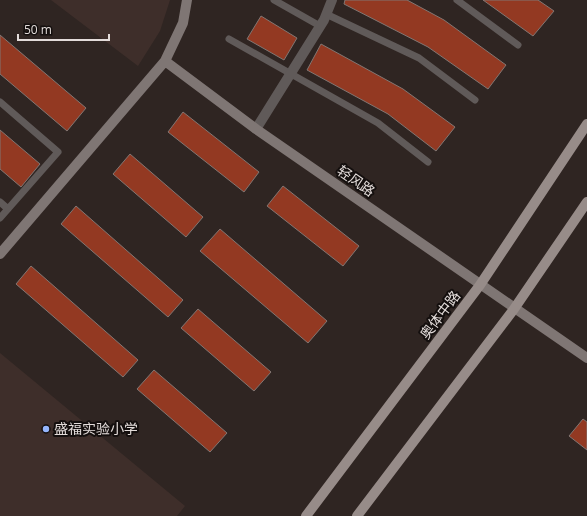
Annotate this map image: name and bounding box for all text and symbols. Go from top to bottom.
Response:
scale bar [18,16,109,42]
text: 50 m [24,21,52,38]
street label: 轻风路 [334,161,379,200]
street label: 奥体中路 [415,287,464,343]
place label: 盛福实验小学 [54,419,138,438]
marker: 盛福实验小学 [41,424,51,434]

